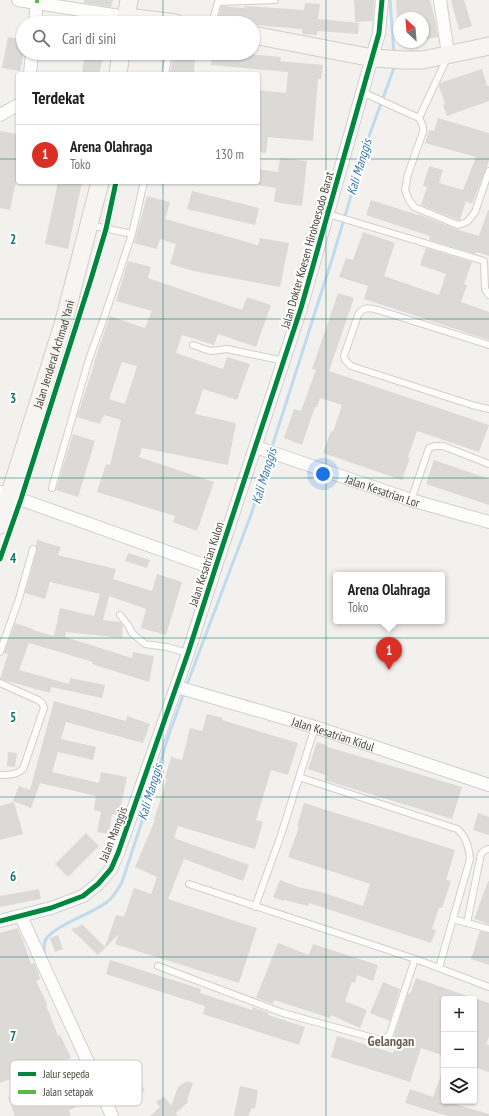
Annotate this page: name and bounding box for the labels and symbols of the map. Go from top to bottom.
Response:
north arrow [393,12,429,48]
water label: Kali Manggis [342,135,376,197]
street label: Jalan Dokter Koesen Hirohoesodo Barat [277,169,337,331]
text: 2 [10,231,16,248]
street label: Jalan Jenderal Achmad Yani [29,298,77,411]
text: 3 [10,390,16,407]
water label: Kali Manggis [247,444,281,506]
your location [313,464,333,484]
street label: Jalan Kesatrian Lor [343,470,422,510]
street label: Jalan Kesatrian Kulon [185,520,227,609]
text: 4 [10,550,17,567]
pin: 1 [376,637,402,670]
text: 5 [10,709,16,726]
street label: Jalan Kesatrian Kidul [289,713,377,754]
water label: Kali Manggis [133,760,167,822]
street label: Jalan Manggis [95,804,130,865]
text: 6 [10,868,16,885]
text: 7 [10,1028,16,1045]
district label: Gelangan [368,1032,414,1050]
legend [10,1060,142,1106]
text: Jalur sepeda [42,1067,90,1081]
text: Jalan setapak [42,1085,94,1099]

